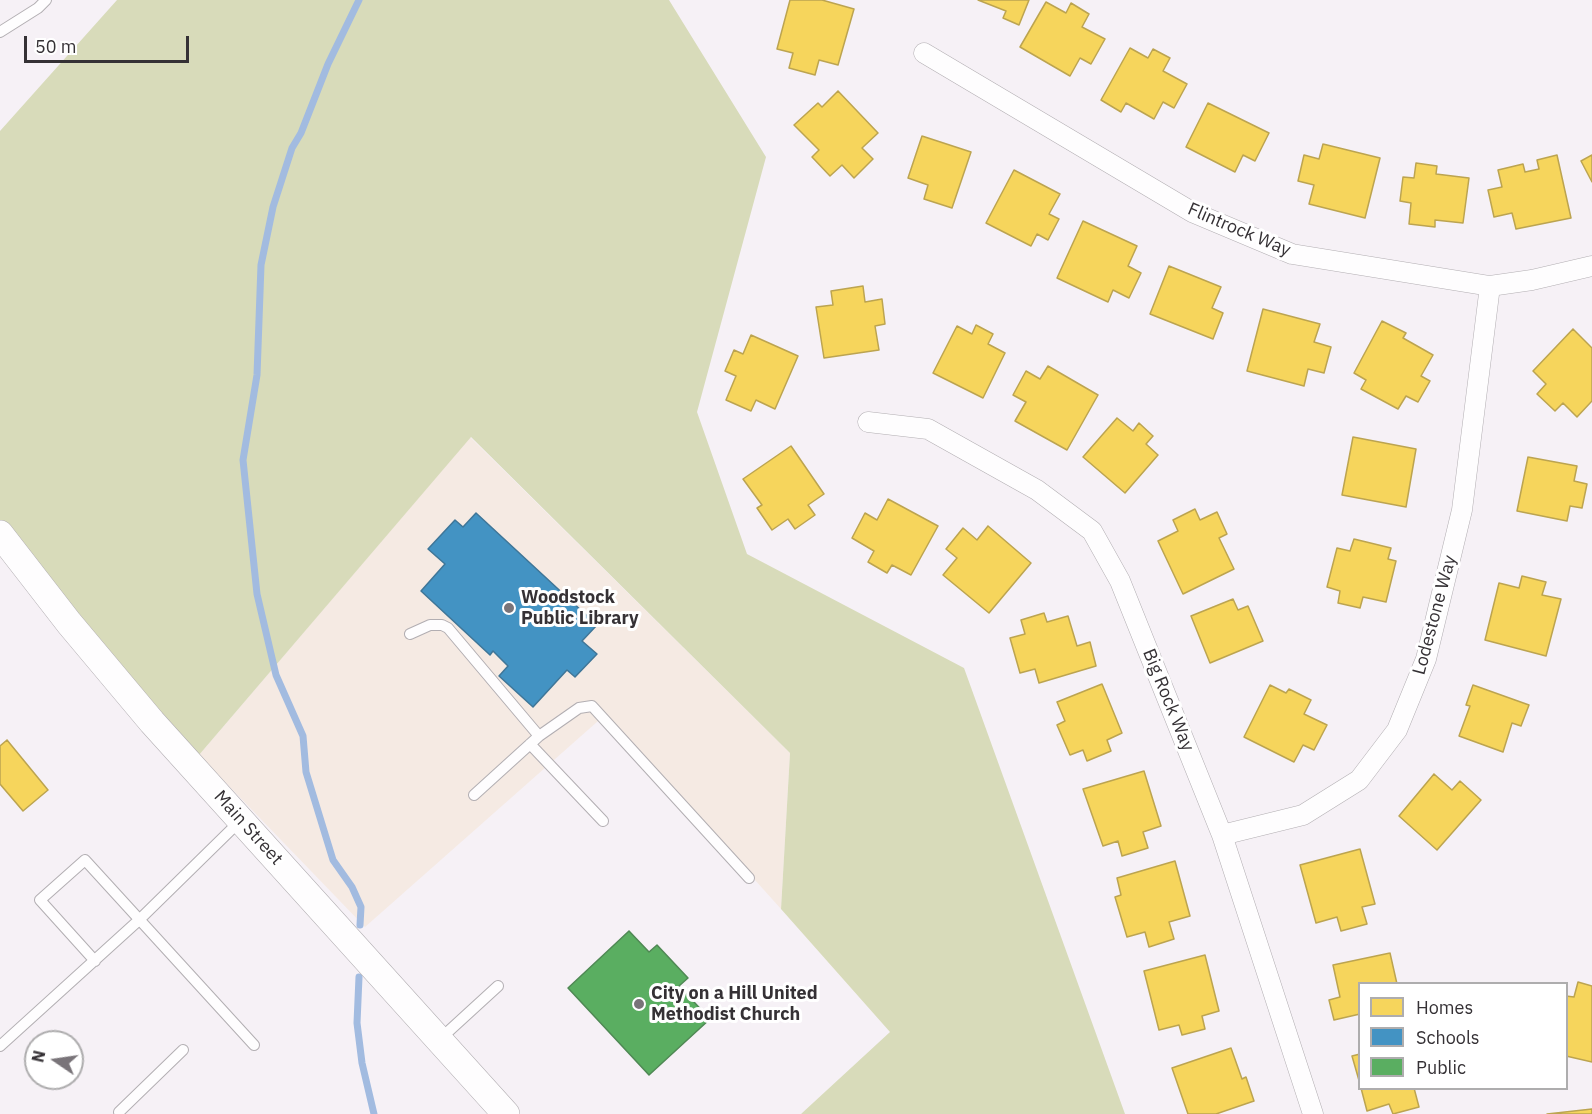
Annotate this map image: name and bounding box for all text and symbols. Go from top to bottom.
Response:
scale bar [27,24,192,62]
text: 50 m [35,35,77,58]
street label: Flintrock Way [1184,199,1294,261]
street label: Lodestone Way [1409,553,1461,677]
place label: Woodstock Public Library [521,587,639,630]
marker: Woodstock Public Library [502,601,516,615]
street label: Big Rock Way [1138,646,1198,754]
street label: Main Street [209,786,287,870]
legend [1358,982,1568,1090]
place label: City on a Hill United Methodist Church [651,983,818,1026]
text: Homes [1416,996,1473,1019]
marker: City on a Hill United Methodist Church [632,997,646,1011]
text: Schools [1416,1026,1480,1049]
north arrow [24,1030,84,1090]
text: N [27,1049,49,1064]
text: Public [1416,1056,1466,1079]

